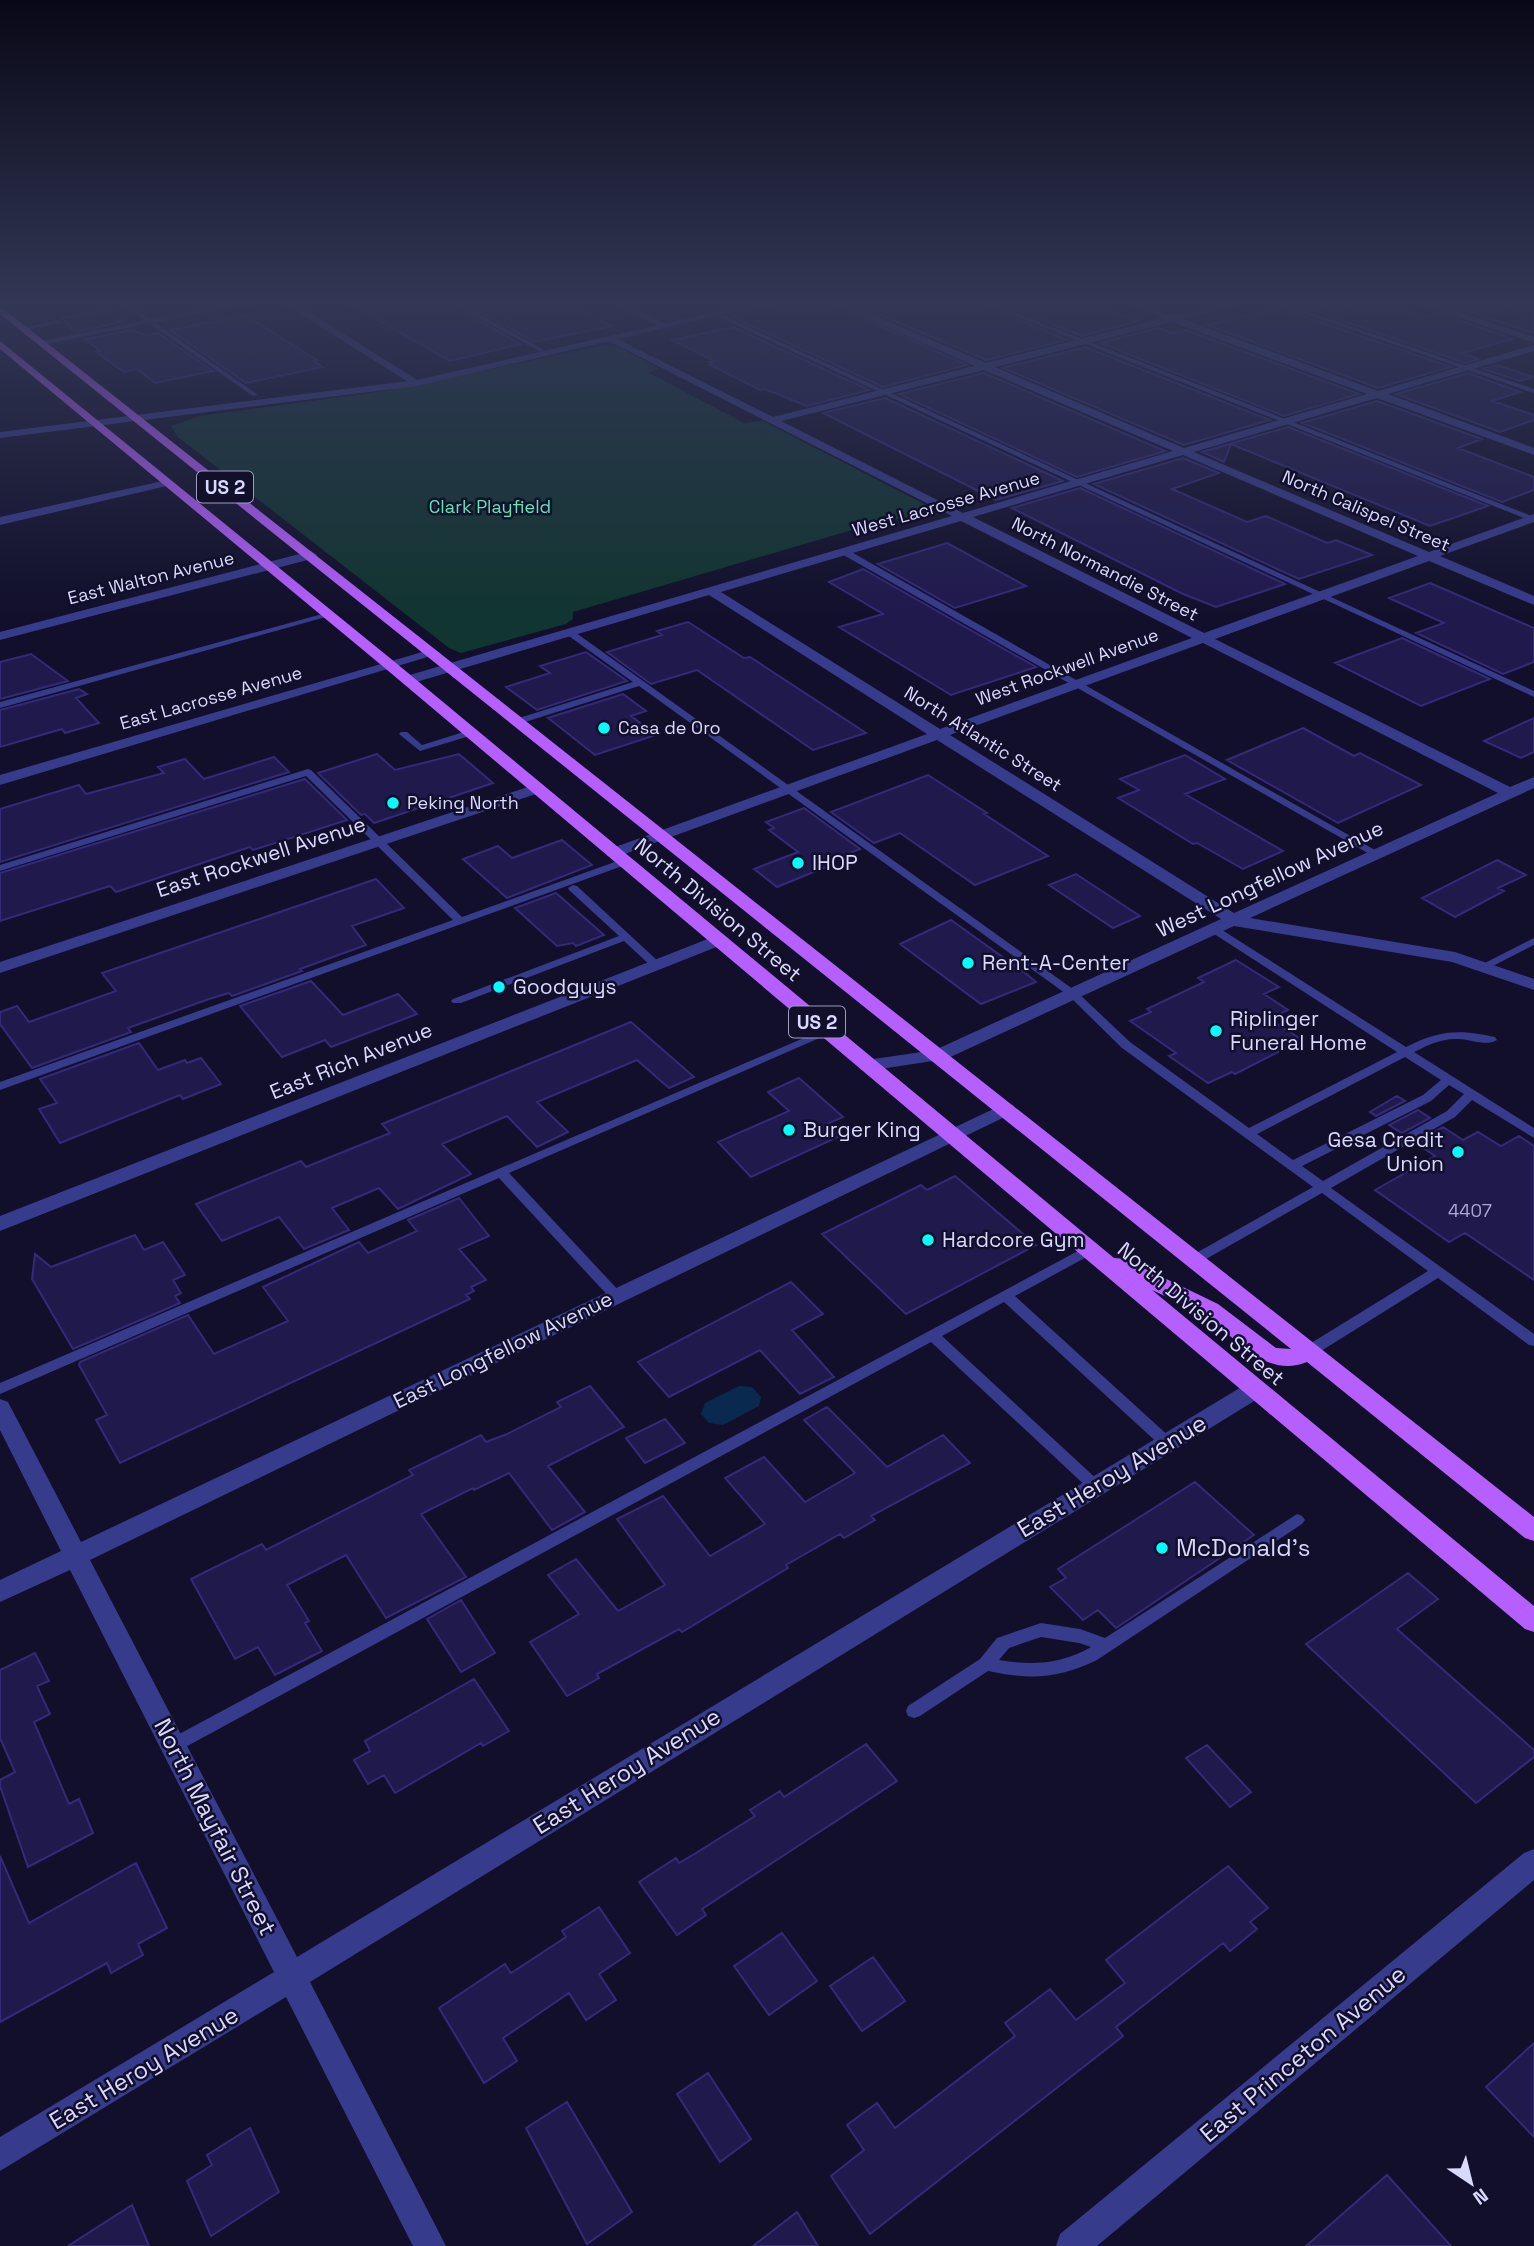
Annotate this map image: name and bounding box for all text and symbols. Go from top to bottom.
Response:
street label: North Calispel Street [1279,465,1454,556]
street label: West Lacrosse Avenue [849,466,1042,541]
road number: US 2 [197,472,253,502]
park label: Clark Playfield [429,495,551,518]
street label: North Normandie Street [1008,511,1203,626]
street label: East Walton Avenue [65,546,237,609]
street label: West Rockwell Avenue [972,623,1161,710]
street label: East Lacrosse Avenue [117,660,305,735]
street label: North Atlantic Street [900,681,1066,796]
place label: Casa de Oro [618,716,721,739]
marker: Casa de Oro [596,720,612,736]
place label: Peking North [407,791,519,814]
marker: Peking North [385,795,401,811]
street label: East Rockwell Avenue [153,810,369,903]
street label: West Longfellow Avenue [1152,814,1388,943]
street label: North Division Street [629,832,807,987]
place label: IHOP [812,849,858,876]
marker: IHOP [790,855,806,871]
place label: Rent-A-Center [982,949,1130,976]
marker: Rent-A-Center [960,955,976,971]
place label: Goodguys [513,973,617,1000]
marker: Goodguys [491,979,507,995]
place label: Riplinger Funeral Home [1230,1005,1367,1056]
road number: US 2 [789,1006,845,1038]
street label: East Rich Avenue [266,1016,436,1105]
marker: Riplinger Funeral Home [1208,1023,1224,1039]
place label: Burger King [803,1116,921,1143]
marker: Burger King [781,1122,797,1138]
place label: Gesa Credit Union [1327,1126,1444,1177]
marker: Gesa Credit Union [1450,1144,1466,1160]
house number: 4407 [1448,1199,1492,1222]
place label: Hardcore Gym [942,1226,1085,1253]
marker: Hardcore Gym [920,1232,936,1248]
street label: North Division Street [1112,1236,1290,1391]
street label: East Longfellow Avenue [389,1285,617,1414]
street label: East Heroy Avenue [1011,1407,1212,1544]
place label: McDonald's [1176,1532,1310,1563]
marker: McDonald's [1154,1540,1170,1556]
street label: East Heroy Avenue [527,1700,726,1841]
street label: North Mayfair Street [147,1713,284,1940]
street label: East Princeton Avenue [1193,1958,1412,2149]
street label: East Heroy Avenue [43,1999,244,2136]
north arrow [1436,2148,1506,2218]
text: N [1468,2183,1493,2210]

